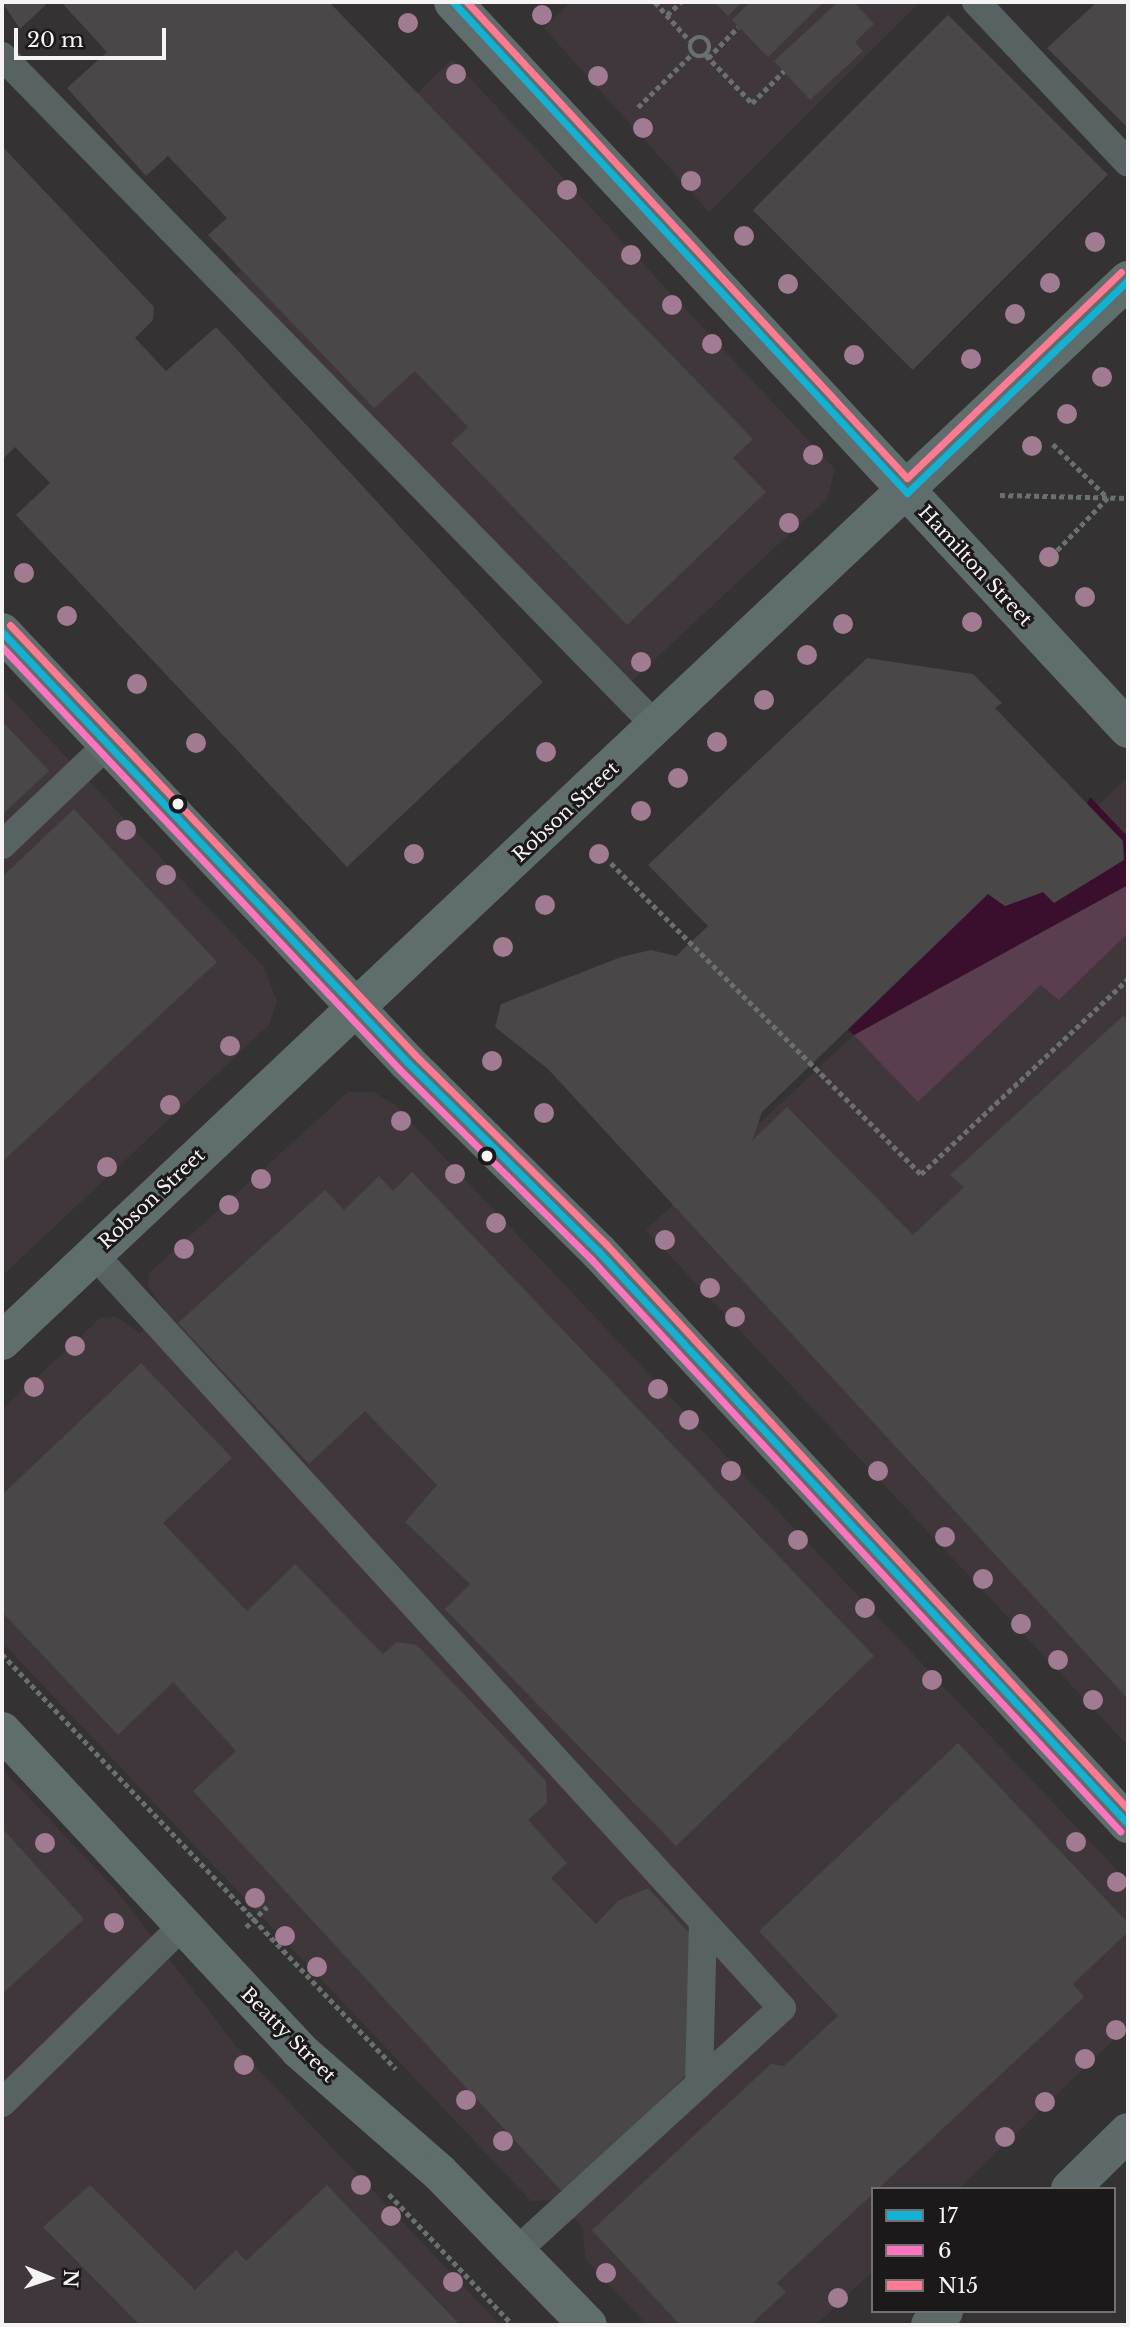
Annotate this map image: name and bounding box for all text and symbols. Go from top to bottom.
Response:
scale bar [18,14,170,58]
text: 20 m [27,27,84,53]
street label: Hamilton Street [913,501,1037,631]
street label: Robson Street [508,757,624,867]
unlabelled marker [171,797,185,811]
street label: Robson Street [94,1144,210,1254]
unlabelled marker [480,1149,494,1163]
street label: Beatty Street [236,1983,340,2087]
legend [871,2187,1116,2313]
text: 17 [938,2203,958,2229]
text: 6 [938,2238,952,2264]
north arrow [14,2243,84,2313]
text: N [59,2269,82,2288]
text: N15 [938,2273,978,2299]

